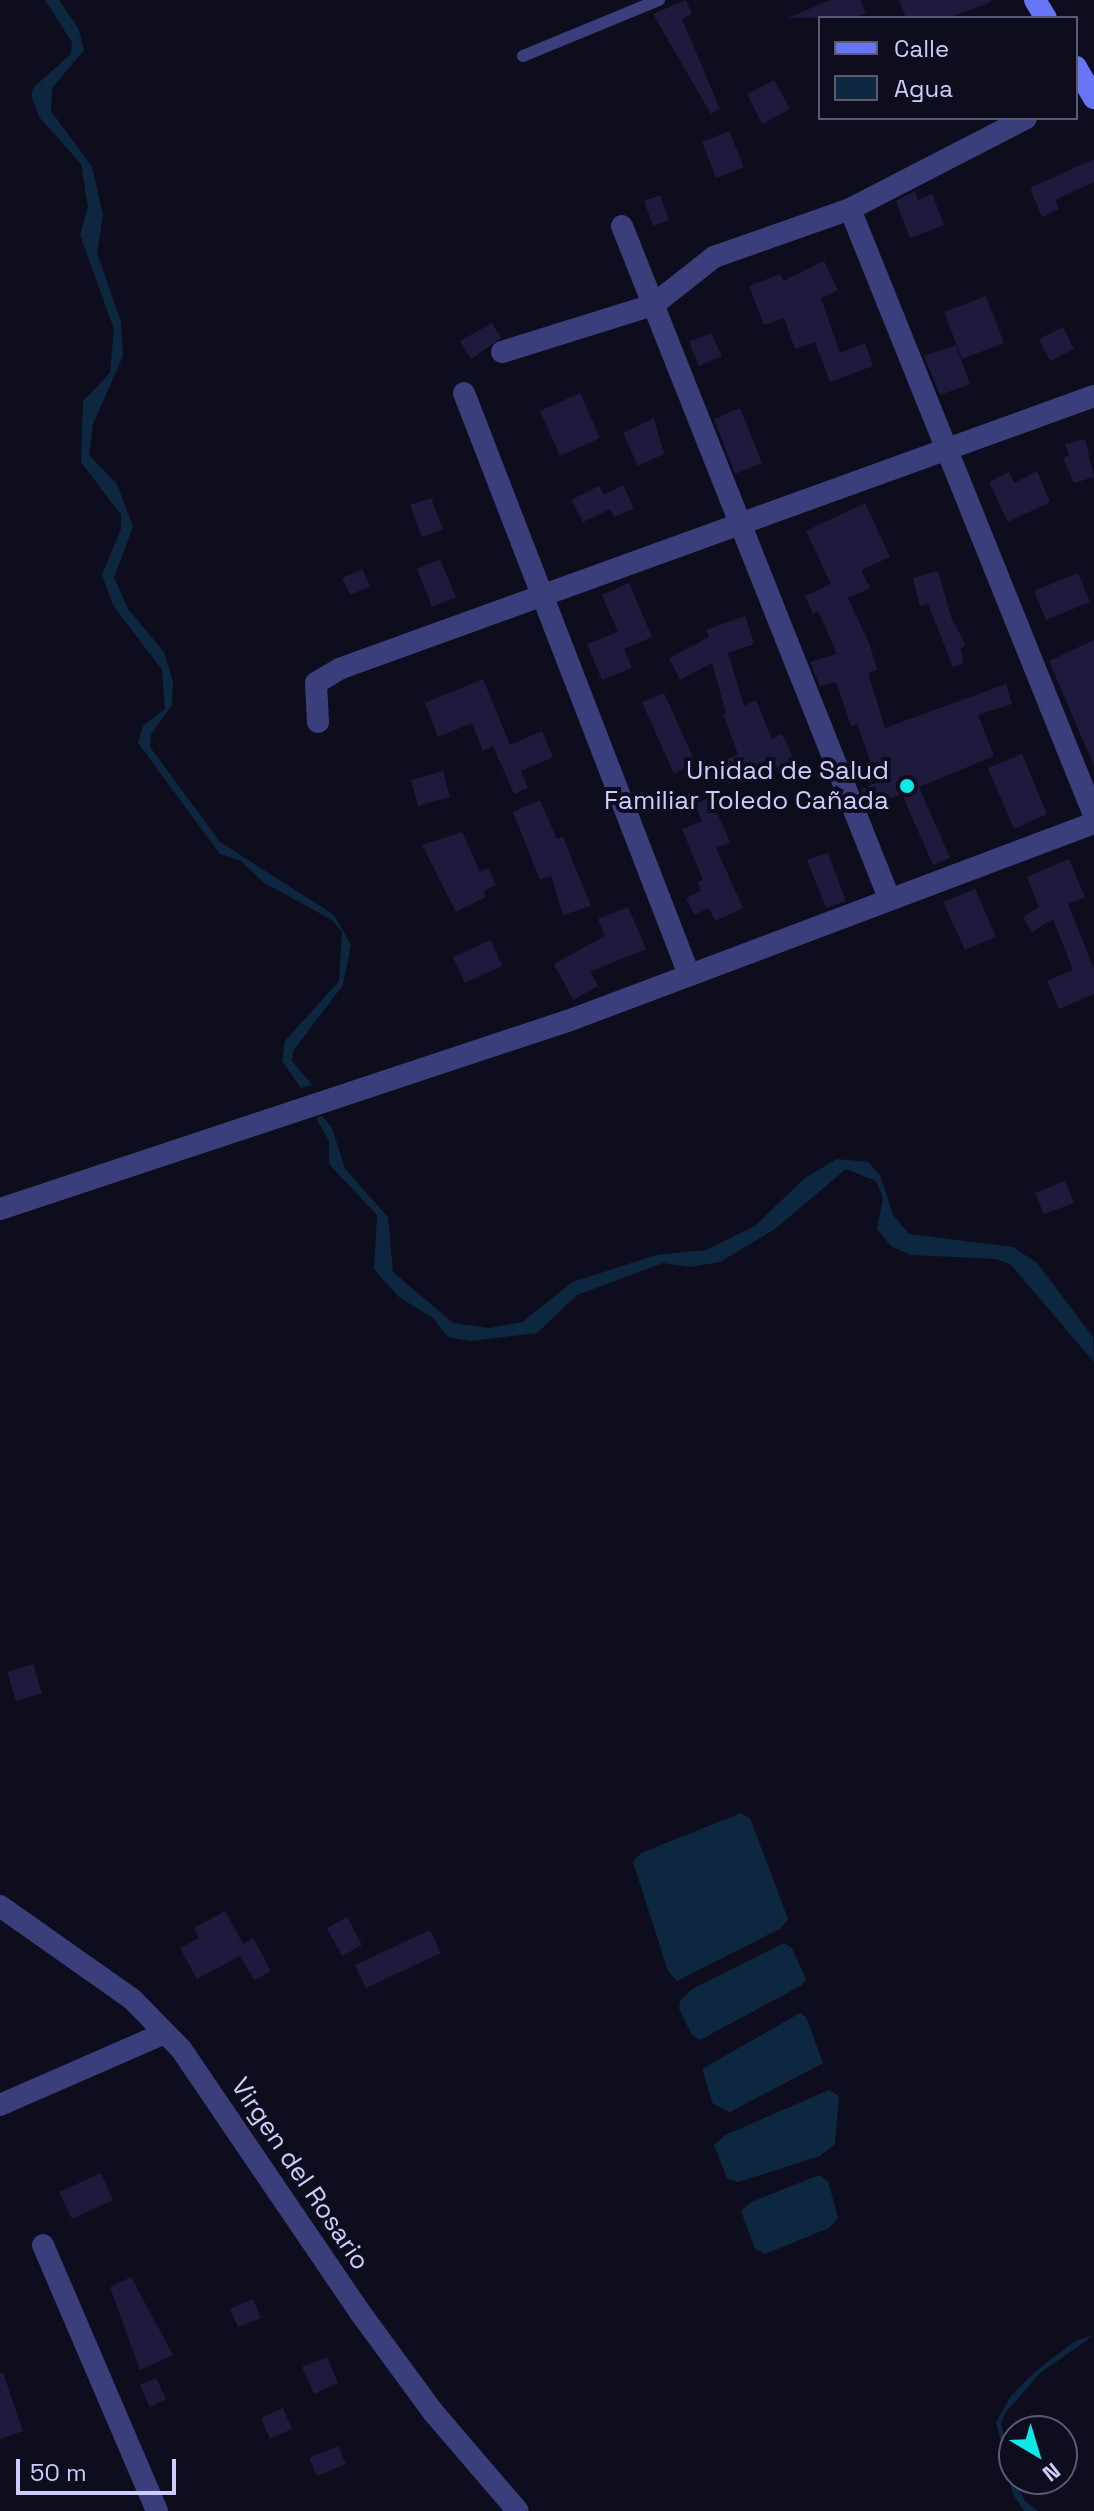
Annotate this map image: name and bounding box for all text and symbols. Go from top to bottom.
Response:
legend [818,16,1078,120]
text: Calle [894,33,949,64]
text: Agua [894,73,953,104]
place label: Unidad de Salud Familiar Toledo Cañada [603,755,889,816]
marker: Unidad de Salud Familiar Toledo Cañada [896,775,918,797]
street label: Virgen del Rosario [224,2072,376,2276]
north arrow [998,2415,1078,2495]
scale bar [20,2443,180,2493]
text: 50 m [30,2457,87,2488]
text: N [1037,2457,1066,2488]

